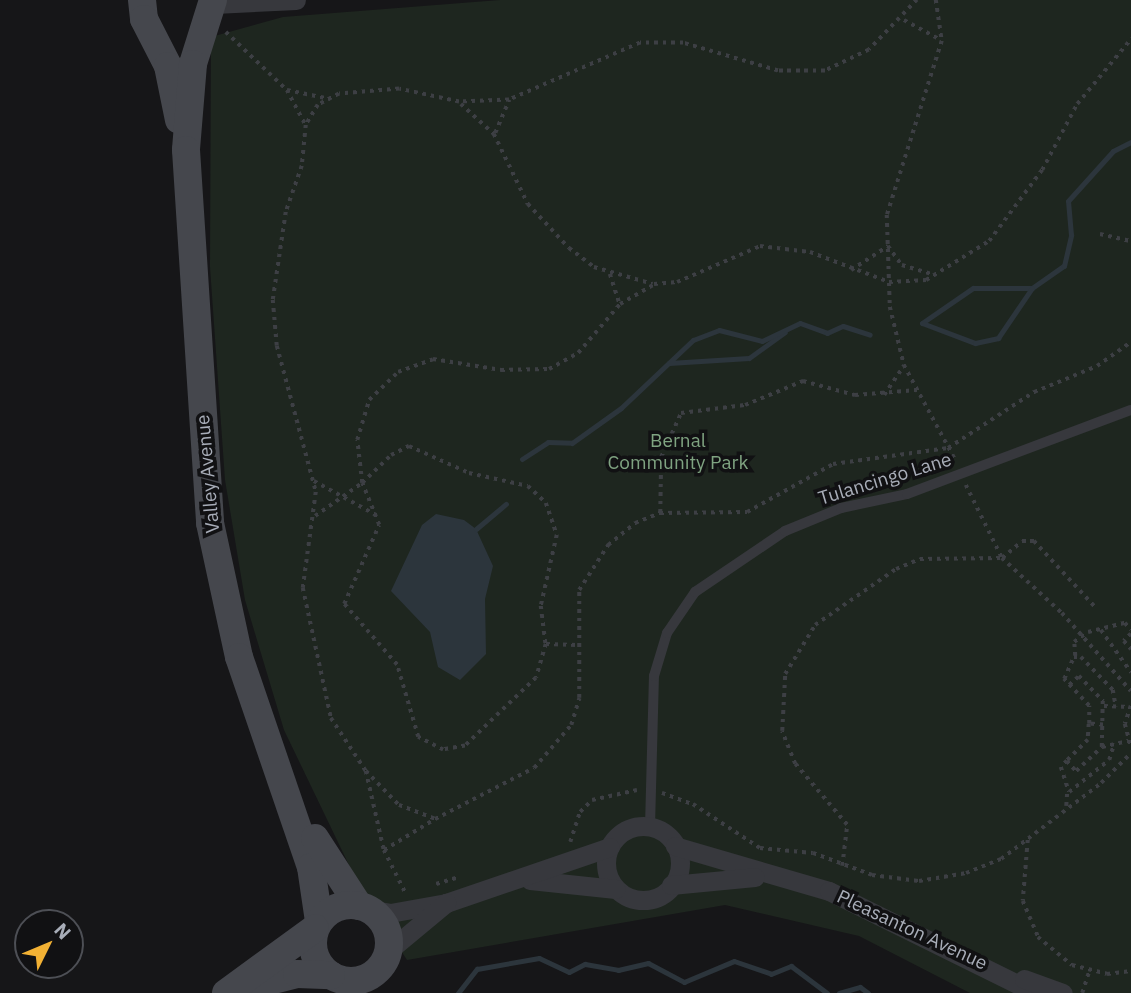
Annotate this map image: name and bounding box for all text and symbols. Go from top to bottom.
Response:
street label: Valley Avenue [191,414,225,534]
park label: Bernal Community Park [607,430,749,474]
street label: Tulancingo Lane [816,448,954,510]
street label: Pleasanton Avenue [833,885,991,975]
north arrow [14,909,84,979]
text: N [49,918,76,944]

